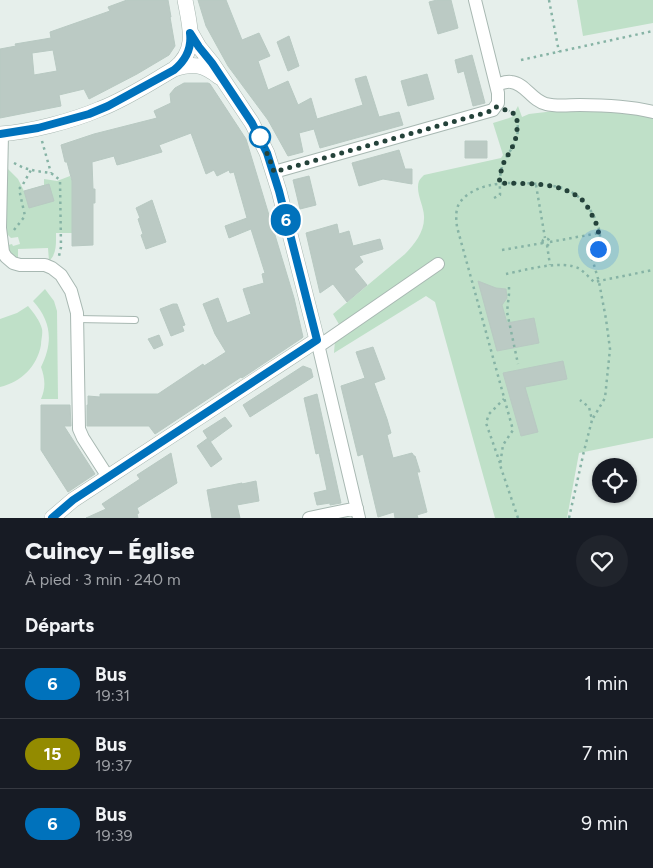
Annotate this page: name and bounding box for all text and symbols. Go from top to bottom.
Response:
unlabelled marker [249,126,271,148]
line badge: 6 [270,204,302,236]
text: 6 [281,209,291,231]
your location [586,237,611,262]
map controls [592,458,637,503]
button: locate [592,458,637,503]
button: heart [576,535,628,587]
text: Cuincy – Église [25,536,194,565]
text: À pied · 3 min · 240 m [25,570,181,589]
text: Départs [25,614,94,637]
text: Bus [95,663,126,686]
text: 1 min [584,672,628,695]
text: 6 [47,673,58,695]
text: 19:31 [95,686,130,705]
text: Bus [95,733,126,756]
text: 7 min [582,742,628,765]
text: 15 [43,743,62,765]
text: 19:37 [95,756,132,775]
text: Bus [95,803,126,826]
text: 9 min [581,812,628,835]
text: 6 [47,813,58,835]
text: 19:39 [95,826,132,845]

